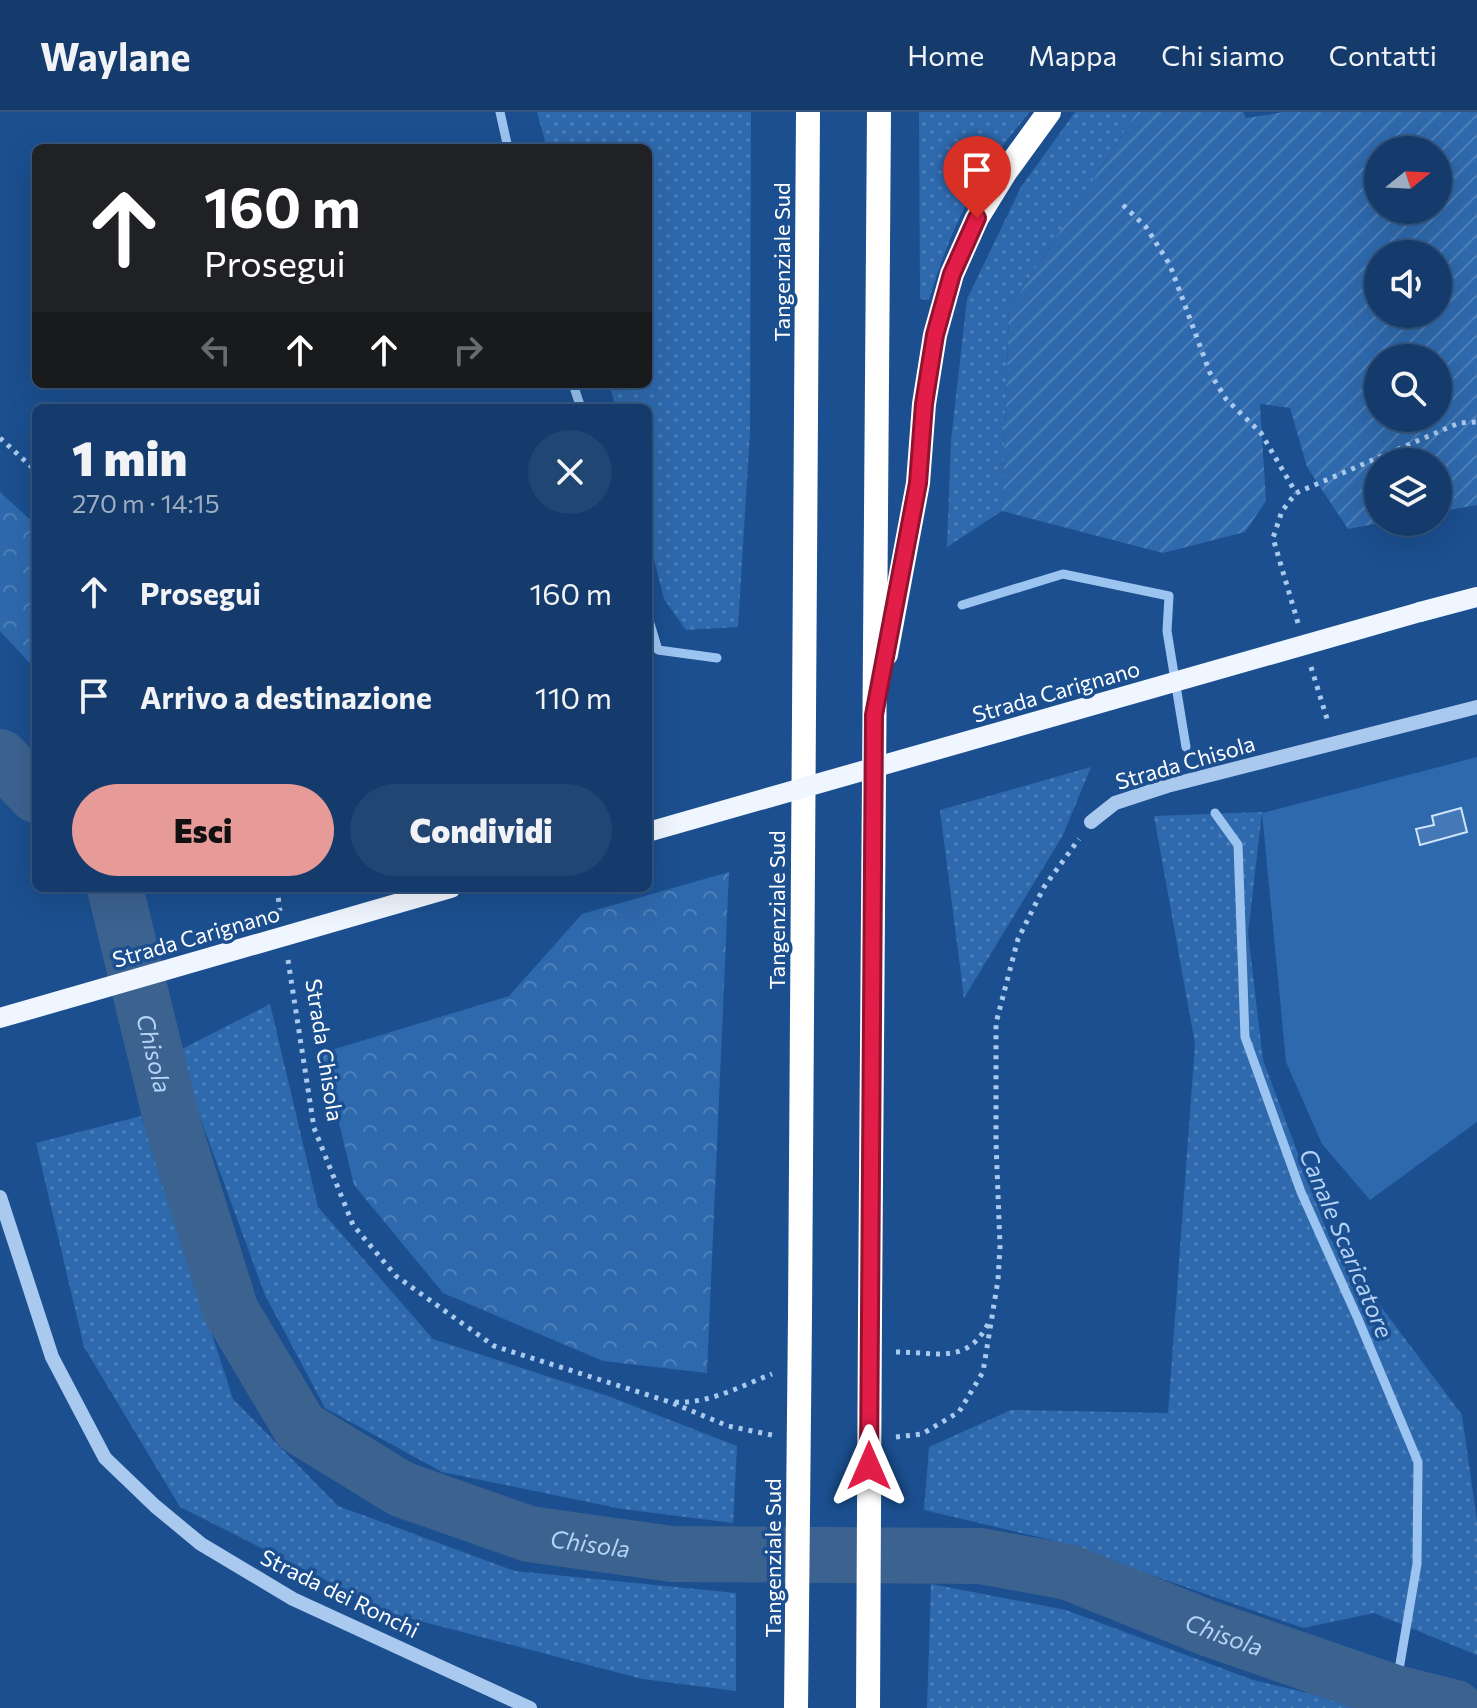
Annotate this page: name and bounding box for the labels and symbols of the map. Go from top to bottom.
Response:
pin [943,136,1011,218]
north arrow [1364,136,1452,224]
street label: Tangenziale Sud [768,182,795,342]
street label: Strada Carignano [969,654,1143,728]
street label: Strada Chisola [1112,729,1258,795]
street label: Tangenziale Sud [763,830,790,990]
street label: Strada Carignano [109,899,283,973]
street label: Strada Chisola [300,977,350,1123]
water label: Chisola [132,1011,179,1096]
water label: Canale Scaricatore [1294,1144,1400,1342]
position arrow [827,1424,911,1508]
street label: Tangenziale Sud [759,1478,786,1638]
water label: Chisola [549,1523,632,1563]
street label: Strada dei Ronchi [256,1543,424,1643]
water label: Chisola [1181,1606,1267,1661]

